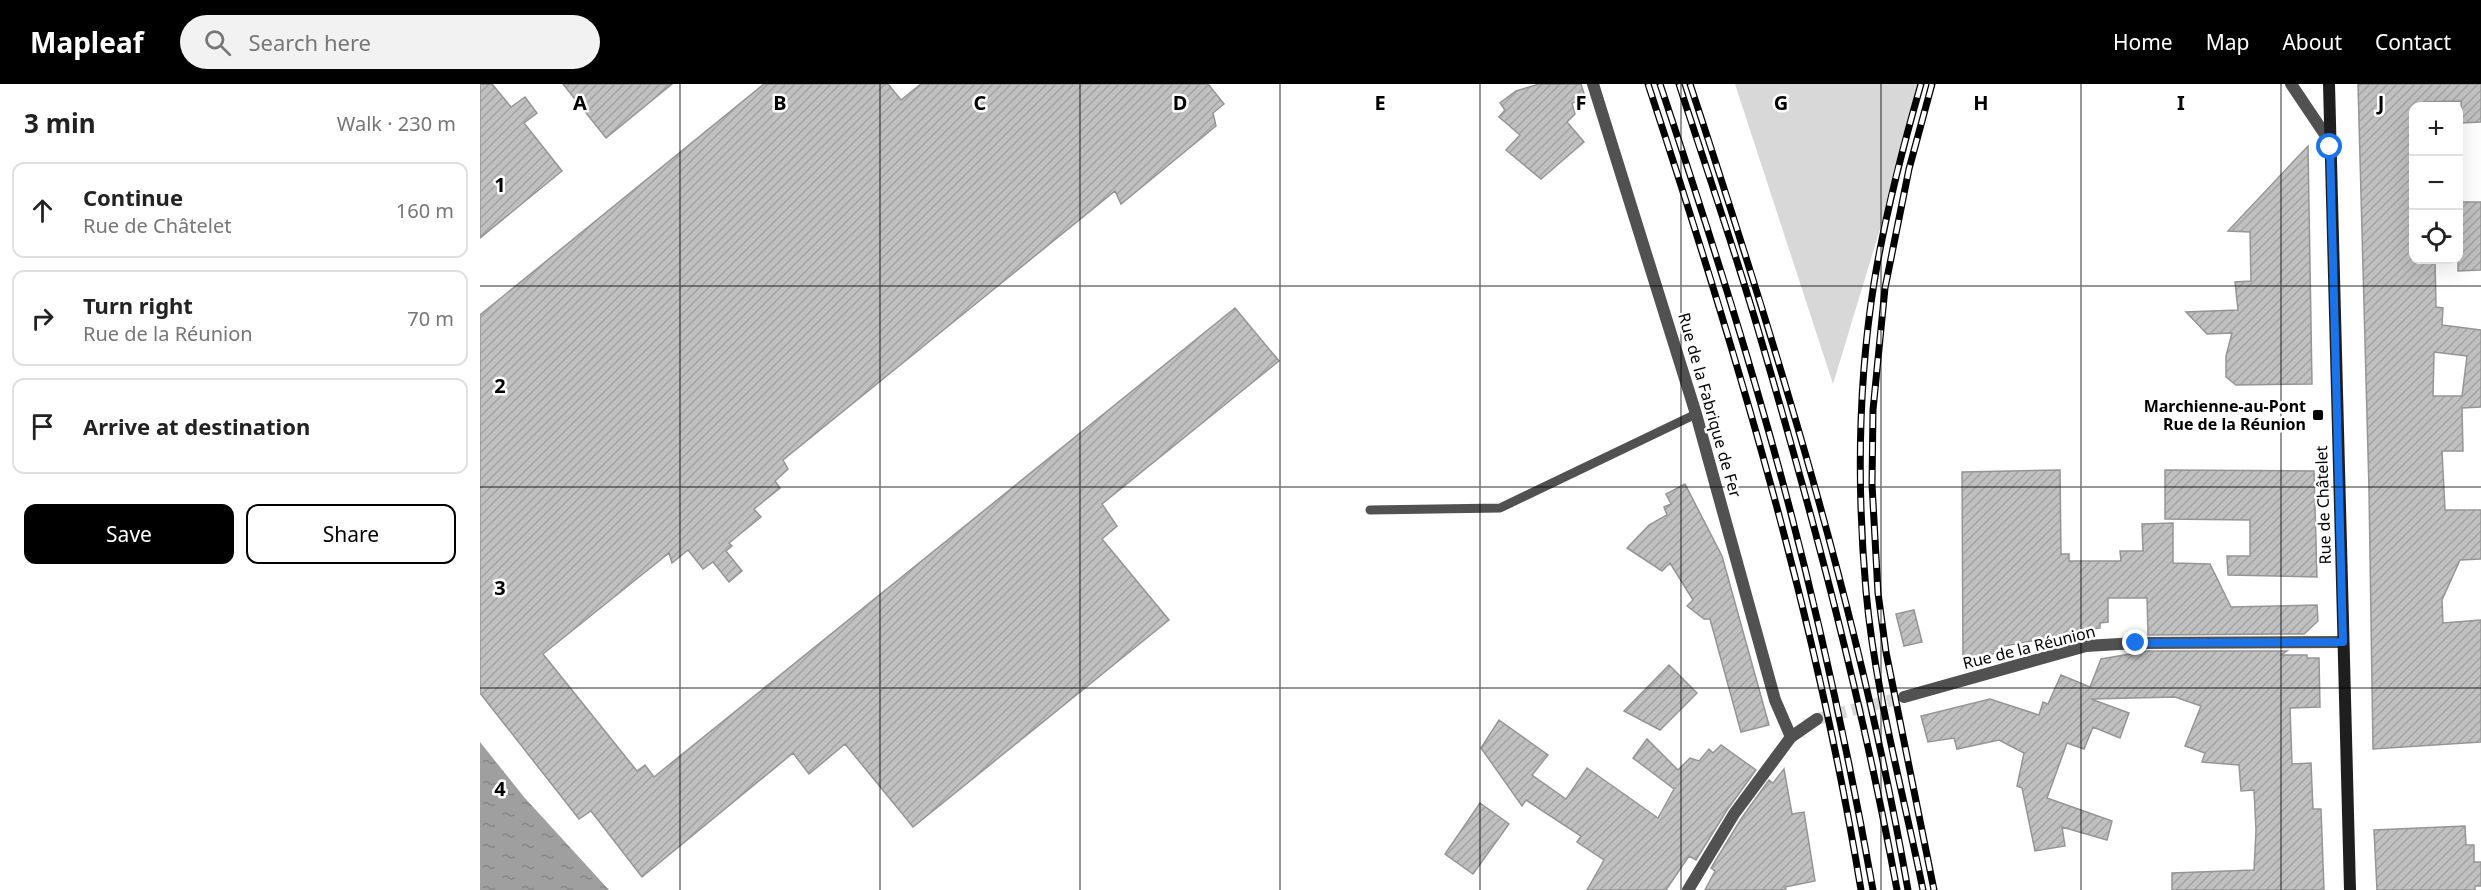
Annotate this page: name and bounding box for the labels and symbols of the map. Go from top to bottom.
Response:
text: A [573,89,587,116]
text: B [773,89,787,116]
text: C [974,89,987,116]
text: D [1173,89,1187,116]
text: E [1374,89,1386,116]
text: F [1576,89,1586,116]
text: G [1774,89,1788,116]
text: H [1973,89,1989,116]
text: I [2177,89,2185,116]
text: J [2376,89,2384,116]
route start [2316,133,2342,159]
text: 1 [494,171,506,198]
street label: Rue de la Fabrique de Fer [1673,310,1747,500]
text: 2 [494,372,506,399]
place label: Marchienne-au-Pont Rue de la Réunion [2144,395,2306,435]
marker: Marchienne-au-Pont Rue de la Réunion [2311,408,2325,422]
street label: Rue de Châtelet [2310,445,2336,565]
text: 3 [494,574,506,601]
street label: Rue de la Réunion [1960,620,2098,674]
route end [2122,629,2148,655]
text: 4 [494,775,506,802]

